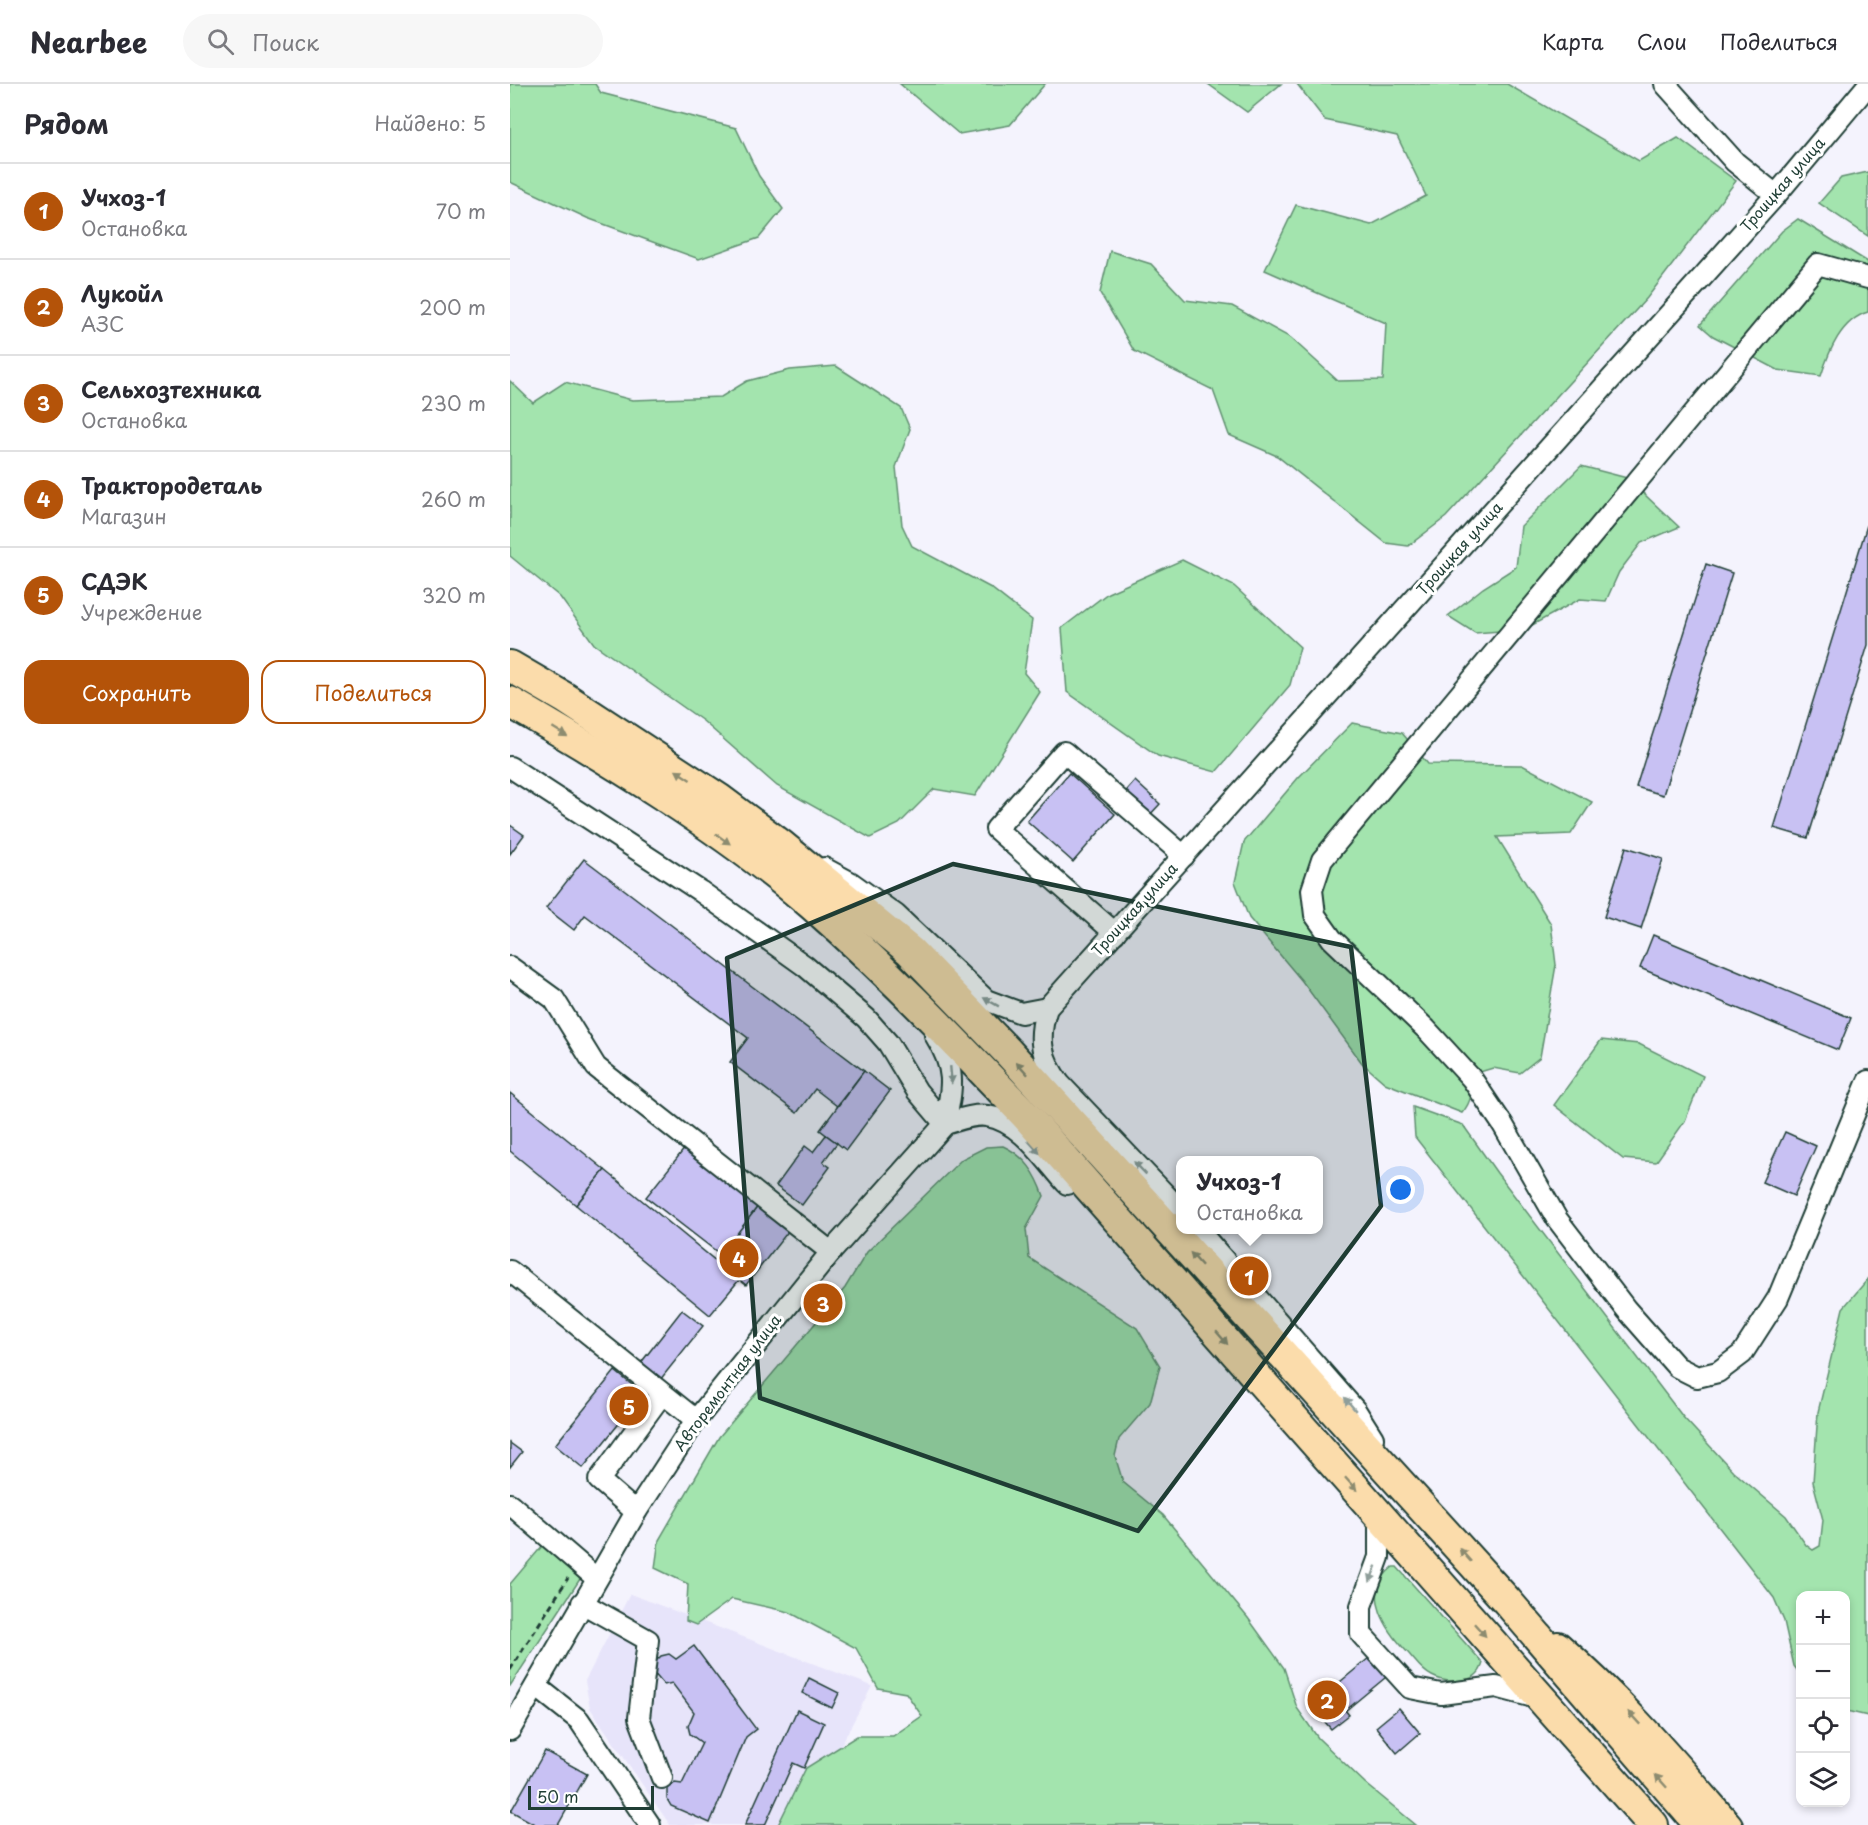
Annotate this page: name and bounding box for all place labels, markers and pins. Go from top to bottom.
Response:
pin: 4 [720,1236,758,1280]
pin: 1 [1230,1254,1268,1298]
pin: 3 [804,1280,842,1326]
pin: 5 [610,1384,648,1428]
pin: 2 [1308,1678,1346,1722]

